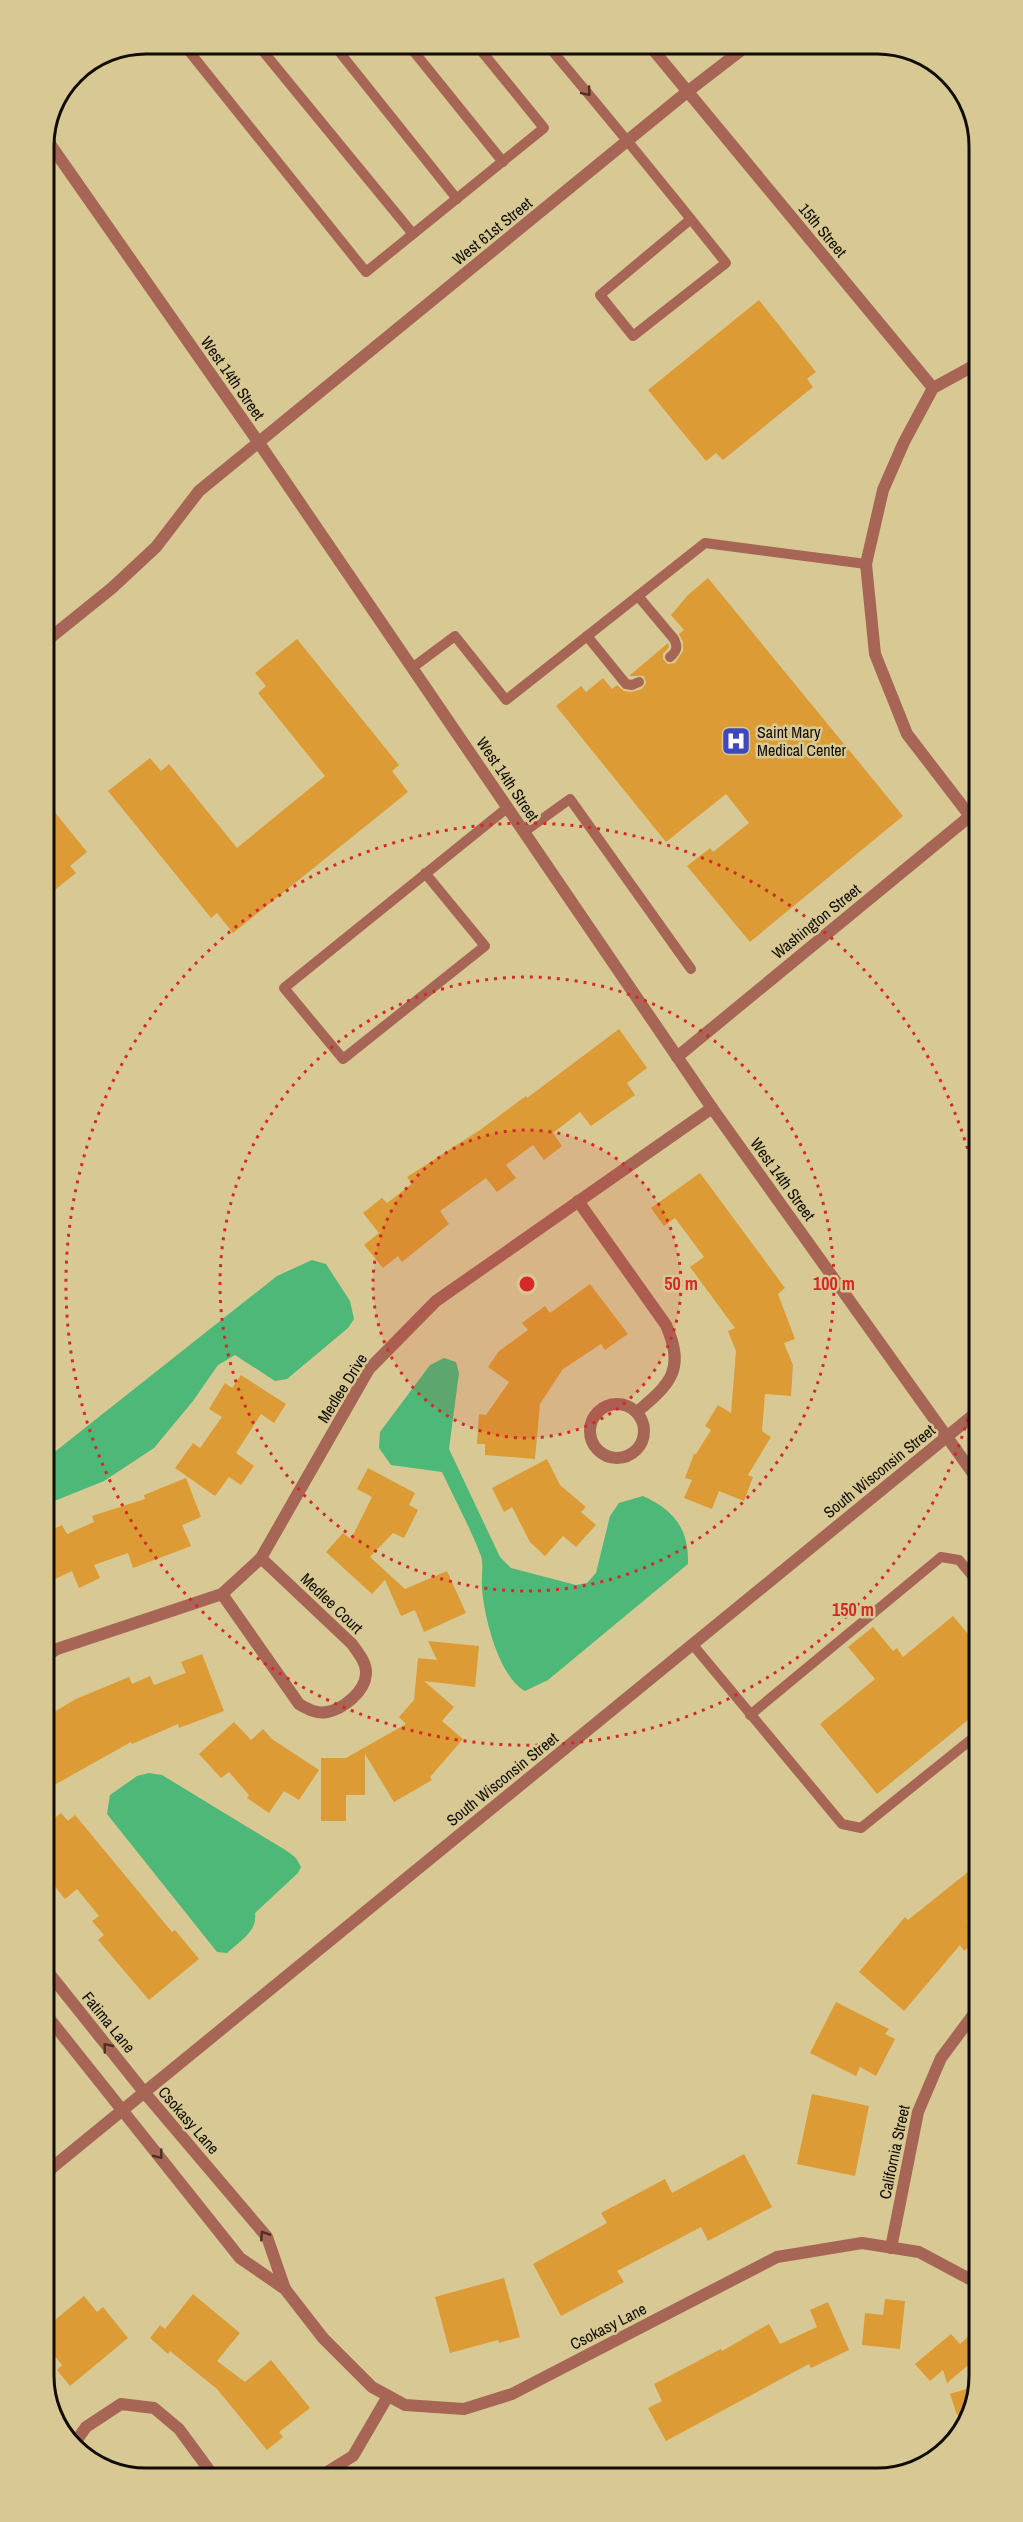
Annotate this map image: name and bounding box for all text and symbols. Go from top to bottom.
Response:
one-way arrow [579,85,590,96]
street label: West 61st Street [447,192,537,270]
street label: 15th Street [794,198,852,262]
street label: West 14th Street [196,332,270,425]
place label: Saint Mary Medical Center [757,721,847,761]
hospital icon: Saint Mary Medical Center [720,725,752,757]
street label: West 14th Street [472,732,545,826]
street label: Washington Street [767,878,865,964]
street label: West 14th Street [745,1133,821,1225]
text: 50 m [664,1271,698,1296]
text: 100 m [813,1271,855,1296]
centre of rings [517,1274,537,1294]
street label: Medlee Drive [312,1349,372,1427]
street label: South Wisconsin Street [819,1419,940,1523]
street label: Medlee Court [296,1568,368,1639]
text: 150 m [832,1597,874,1622]
street label: South Wisconsin Street [442,1727,563,1831]
street label: Fatima Lane [77,1987,141,2057]
one-way arrow [103,2042,114,2053]
street label: Csokasy Lane [153,2081,225,2159]
street label: California Street [873,2103,915,2201]
one-way arrow [152,2149,163,2160]
one-way arrow [261,2231,272,2242]
street label: Csokasy Lane [566,2297,650,2355]

